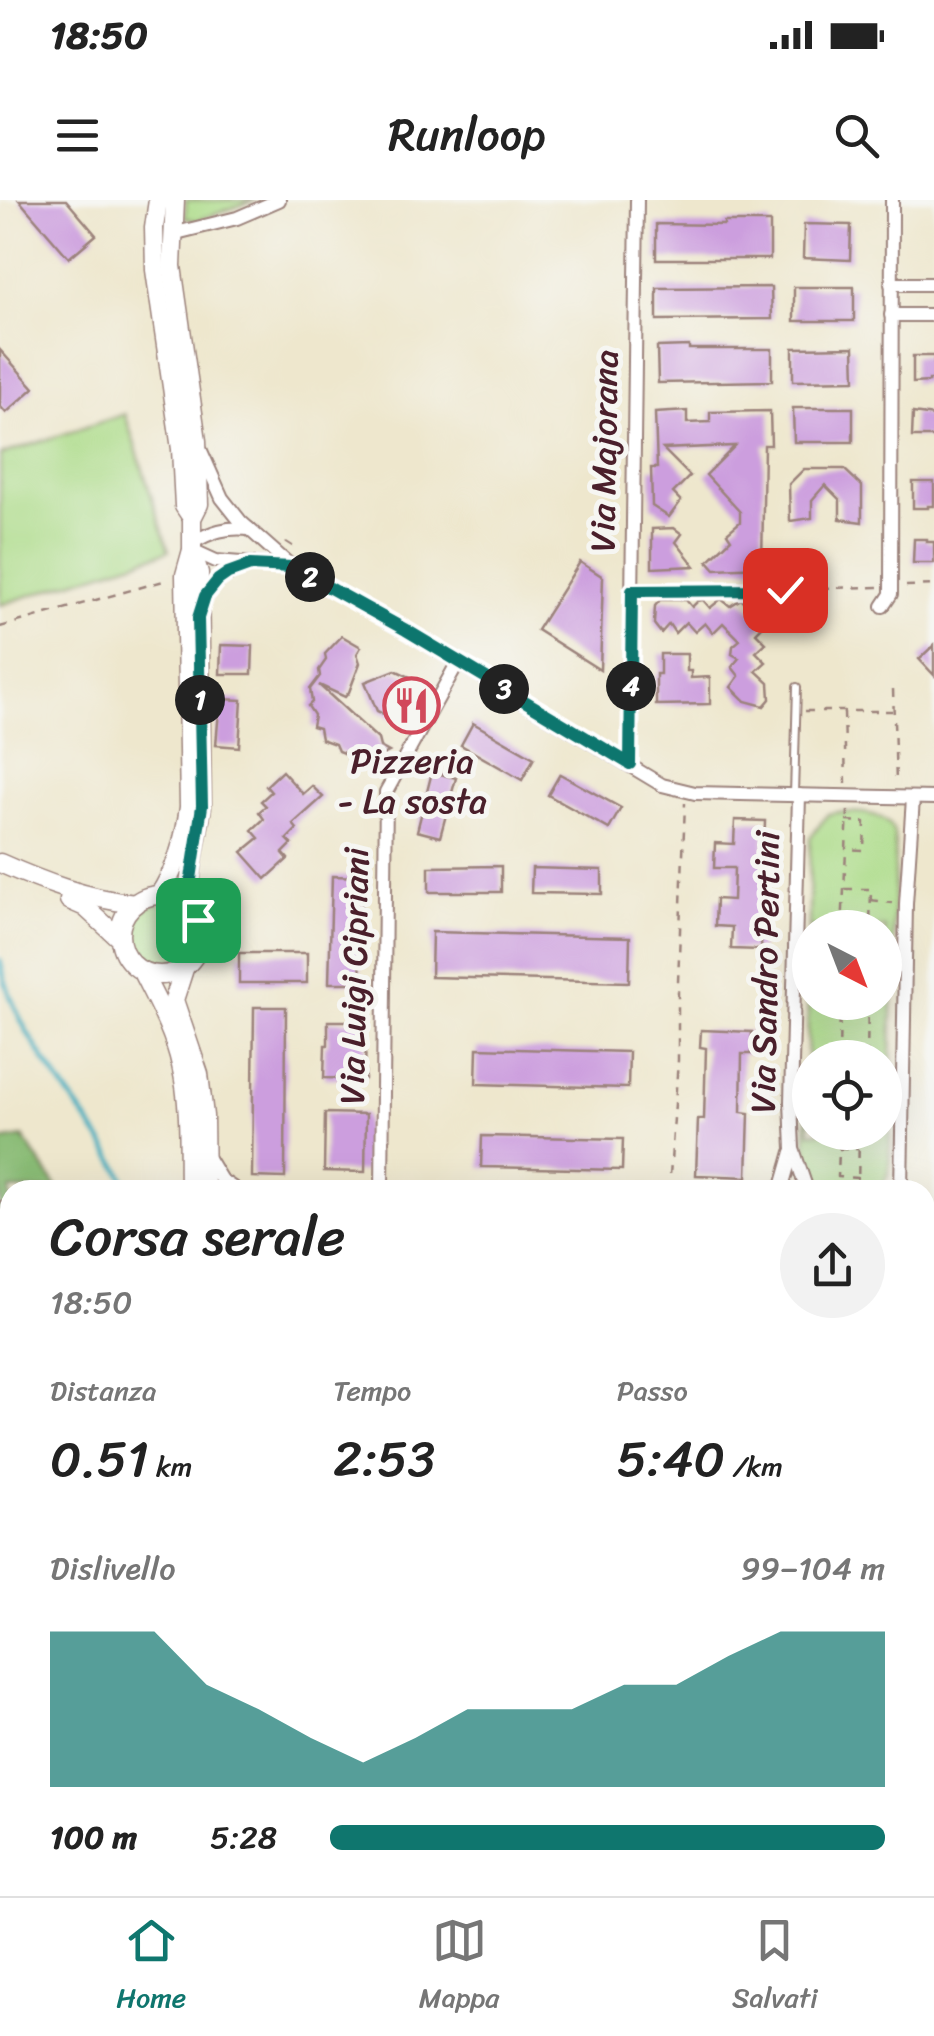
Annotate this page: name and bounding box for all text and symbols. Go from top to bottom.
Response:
text: 18:50 [50,2,148,69]
text: Runloop [388,95,546,175]
icon: menu [50,108,105,163]
icon: search [829,108,884,163]
street label: Via Majorana [571,349,637,553]
pin [743,548,828,633]
pin: 2 [285,552,335,602]
text: 2 [302,552,318,601]
icon: check [758,563,813,618]
pin: 4 [606,661,656,711]
text: 4 [622,661,640,710]
pin: 3 [479,664,529,714]
text: 3 [496,664,512,713]
pin: 1 [175,675,225,725]
text: 1 [194,675,206,724]
restaurant icon: Pizzeria - La sosta [382,675,442,735]
place label: Pizzeria - La sosta [337,730,487,832]
street label: Via Sandro Pertini [732,829,798,1114]
street label: Via Luigi Cipriani [321,845,387,1105]
pin [156,878,241,963]
icon: arrive [171,893,226,948]
north arrow [792,910,902,1020]
map controls [792,910,902,1150]
button: locate [792,1040,902,1150]
text: Corsa serale [50,1188,345,1285]
button: share [780,1213,885,1318]
text: 18:50 [50,1274,132,1331]
text: Distanza [50,1366,156,1415]
text: Tempo [333,1366,411,1415]
text: Passo [617,1366,688,1415]
text: 0.51 [50,1415,149,1504]
text: 2:53 [333,1415,435,1504]
text: 5:40 [617,1415,725,1504]
text: km [149,1442,192,1491]
text: /km [725,1442,783,1491]
text: Dislivello [50,1540,175,1597]
text: 99–104 m [741,1540,885,1597]
text: 100 m [50,1809,137,1866]
text: 5:28 [210,1809,277,1866]
tab: Home [116,1913,186,2022]
tab: Mappa [419,1913,499,2022]
tab: Salvati [732,1913,818,2022]

